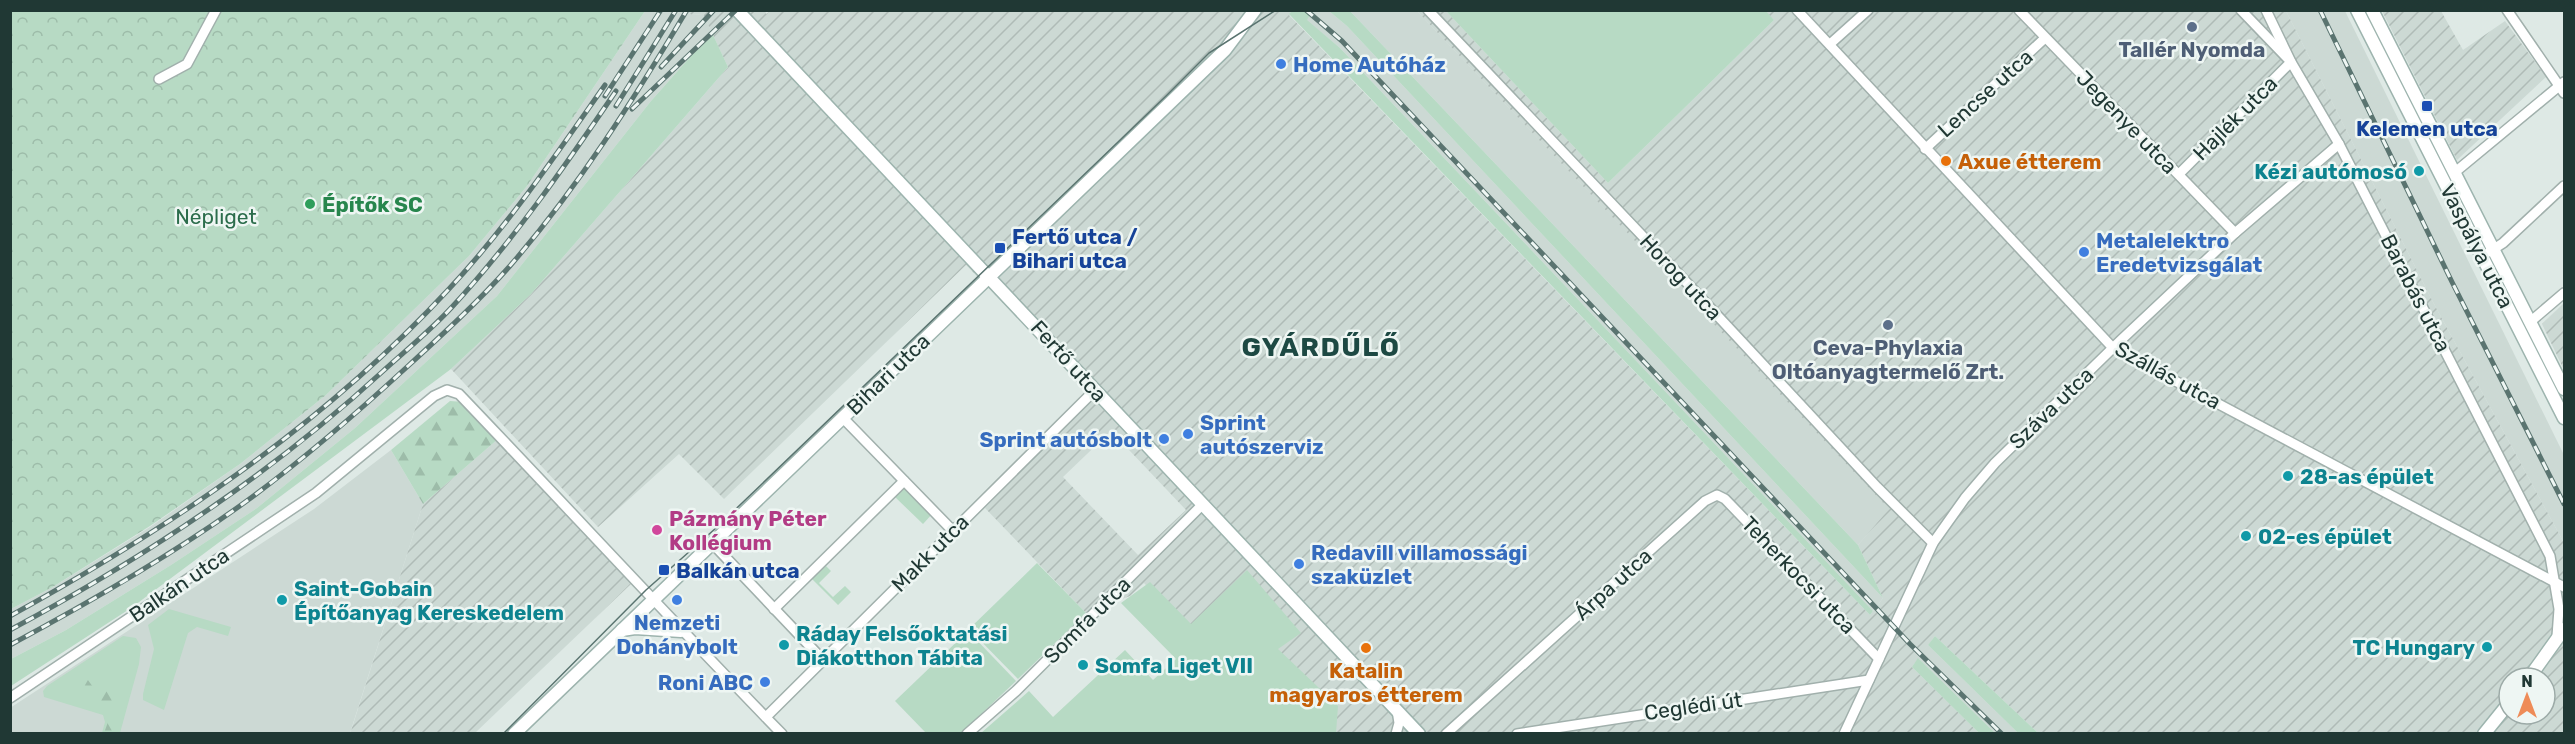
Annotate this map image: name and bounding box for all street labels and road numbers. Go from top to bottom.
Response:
street label: Lencse utca [1932,44,2038,142]
street label: Jegenye utca [2071,65,2183,179]
street label: Hajlék utca [2188,71,2282,165]
street label: Vaspálya utca [2435,180,2519,312]
street label: Horog utca [1635,229,1727,325]
street label: Barabás utca [2376,230,2456,356]
street label: Fertő utca [1026,315,1112,407]
street label: Bihari utca [841,328,935,420]
street label: Szállás utca [2111,336,2225,414]
street label: Száva utca [2004,362,2098,454]
street label: Makk utca [886,509,974,597]
street label: Teherkocsi utca [1737,511,1861,639]
street label: Balkán utca [124,543,234,627]
street label: Árpa utca [1569,543,1657,625]
street label: Somfa utca [1038,571,1136,669]
street label: Ceglédi út [1642,687,1744,725]

